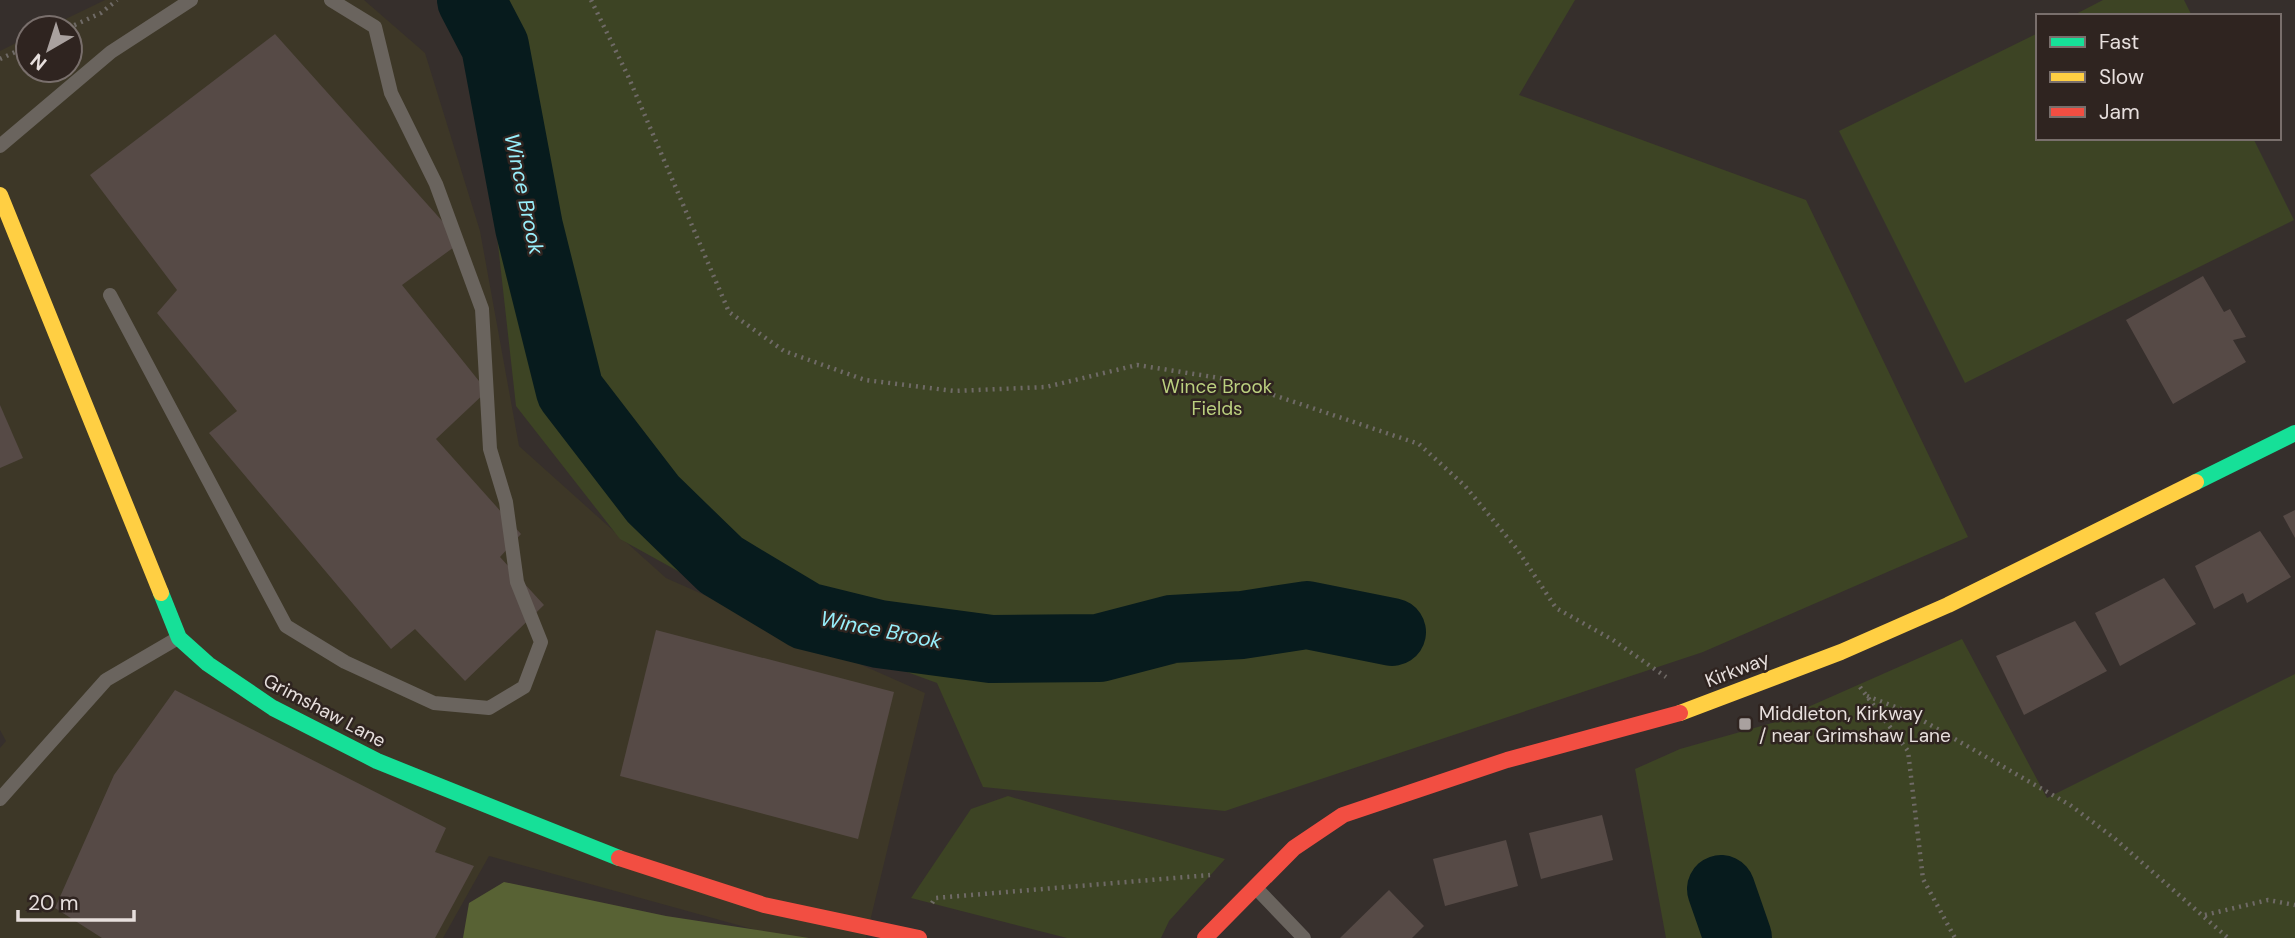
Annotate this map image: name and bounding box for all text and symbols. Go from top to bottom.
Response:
north arrow [14,14,84,84]
legend [2036,14,2281,140]
text: Fast [2099,28,2139,56]
text: N [25,48,52,76]
text: Slow [2099,63,2144,91]
text: Jam [2099,98,2140,126]
water label: Wince Brook [497,131,551,257]
park label: Wince Brook Fields [1162,374,1273,421]
water label: Wince Brook [818,605,944,656]
street label: Kirkway [1701,646,1773,693]
street label: Grimshaw Lane [259,668,390,753]
place label: Middleton, Kirkway / near Grimshaw Lane [1759,701,1951,748]
marker: Middleton, Kirkway / near Grimshaw Lane [1737,716,1753,732]
scale bar [18,878,133,922]
text: 20 m [28,889,79,917]

